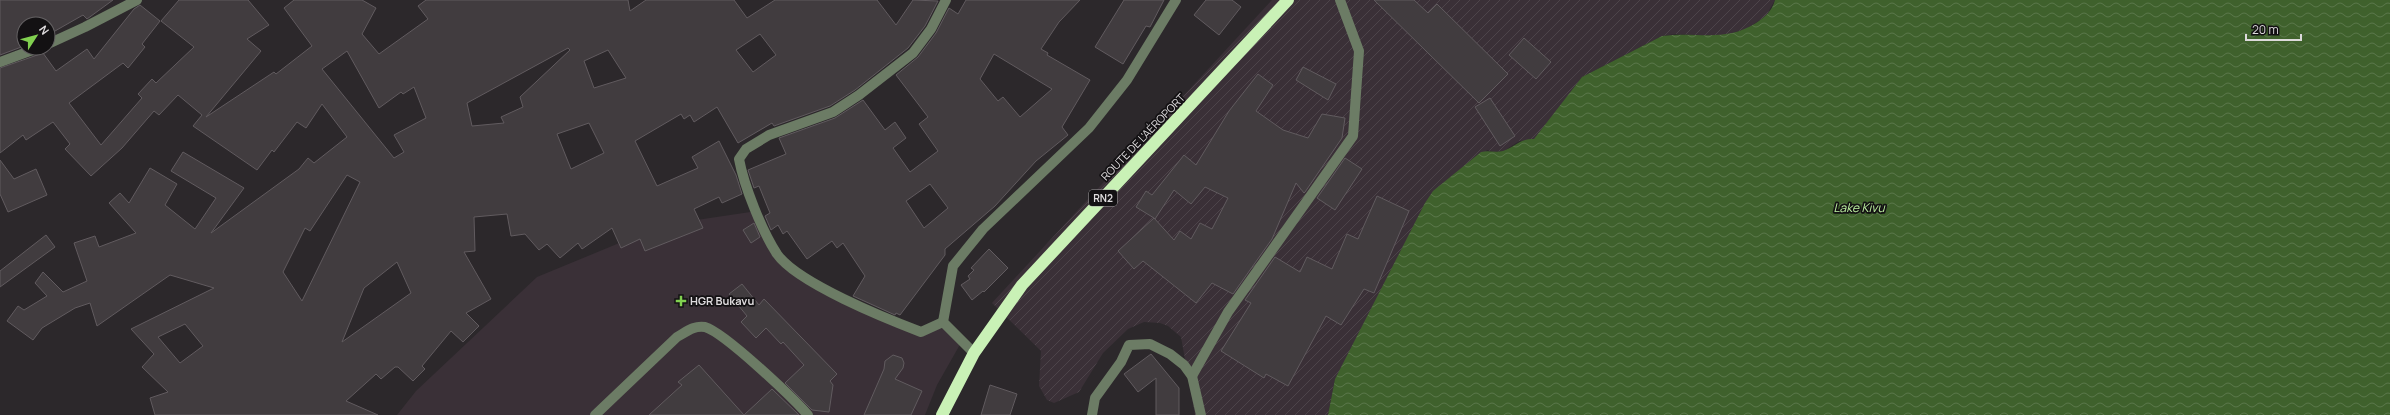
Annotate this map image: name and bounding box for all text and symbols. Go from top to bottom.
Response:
north arrow [16,16,56,56]
scale bar [2246,16,2301,42]
text: 20 m [2252,21,2279,38]
text: N [36,22,53,38]
street label: ROUTE DE L'AÉROPORT [1097,90,1188,183]
road number: RN2 [1089,190,1117,206]
water label: Lake Kivu [1833,199,1885,216]
place label: HGR Bukavu [690,293,754,308]
marker: HGR Bukavu [675,295,687,307]

